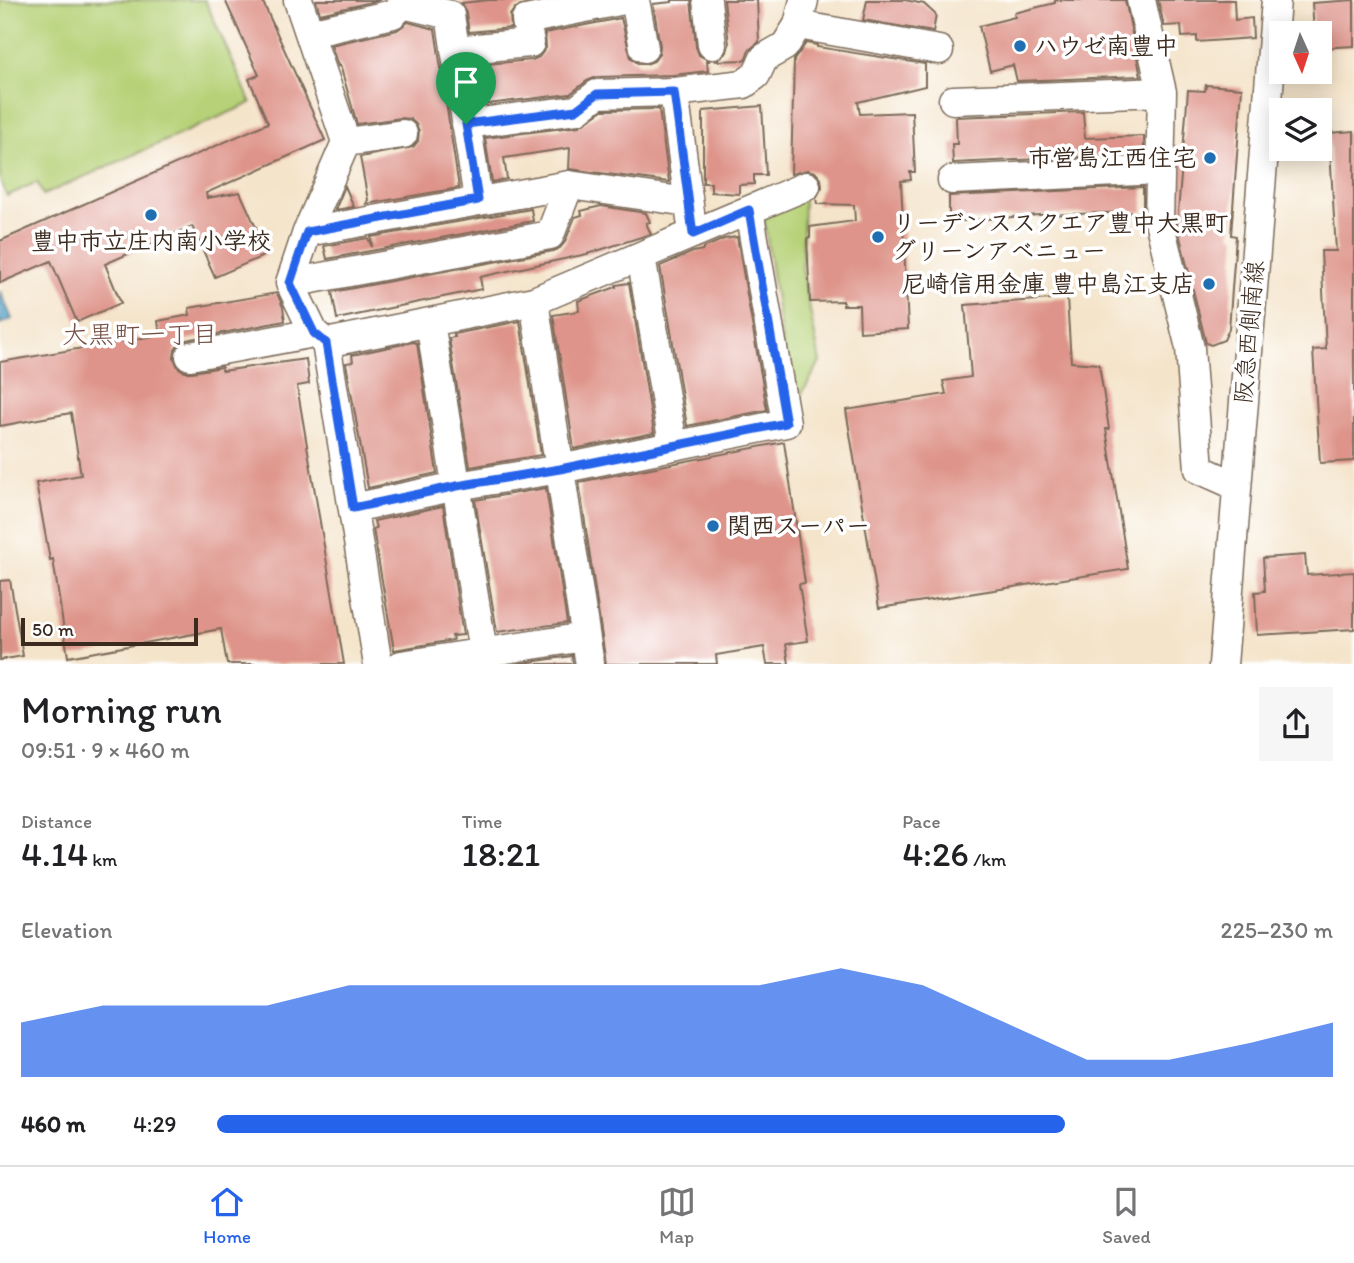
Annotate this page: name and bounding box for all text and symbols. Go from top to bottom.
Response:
north arrow [1269,21,1332,84]
map controls [1269,21,1332,161]
place label: ハウゼ南豊中 [1034,31,1178,60]
marker: ハウゼ南豊中 [1012,38,1028,54]
pin [436,52,496,124]
icon: arrive [447,63,485,101]
button: layers [1269,98,1332,161]
place label: 市営島江西住宅 [1028,143,1196,172]
marker: 市営島江西住宅 [1202,150,1218,166]
marker: 豊中市立庄内南小学校 [143,207,159,223]
place label: リーデンススクエア豊中大黒町 グリーンアベニュー [892,208,1228,265]
place label: 豊中市立庄内南小学校 [31,226,271,255]
marker: リーデンススクエア豊中大黒町 グリーンアベニュー [870,229,886,245]
street label: 阪急西側南線 [1228,259,1269,405]
place label: 尼崎信用金庫 豊中島江支店 [902,269,1195,298]
marker: 尼崎信用金庫 豊中島江支店 [1201,276,1217,292]
district label: 大黒町一丁目 [62,318,218,350]
place label: 関西スーパー [727,511,870,540]
marker: 関西スーパー [705,518,721,534]
scale bar [21,615,198,647]
text: 50 m [32,618,74,641]
text: Morning run [21,687,222,733]
button: share [1259,687,1333,761]
text: 09:51 · 9 × 460 m [21,736,190,764]
text: Distance [21,810,92,833]
text: Time [462,810,502,833]
text: Pace [902,810,940,833]
text: 4.14 [21,833,88,875]
text: 18:21 [462,833,540,875]
text: 4:26 [902,833,969,875]
text: km [88,848,117,871]
text: /km [969,848,1006,871]
text: Elevation [21,916,112,944]
text: 225–230 m [1221,916,1333,944]
text: 460 m [21,1110,86,1138]
text: 4:29 [133,1110,177,1138]
tab: Home [203,1183,251,1248]
tab: Map [658,1183,696,1248]
tab: Saved [1102,1183,1151,1248]

